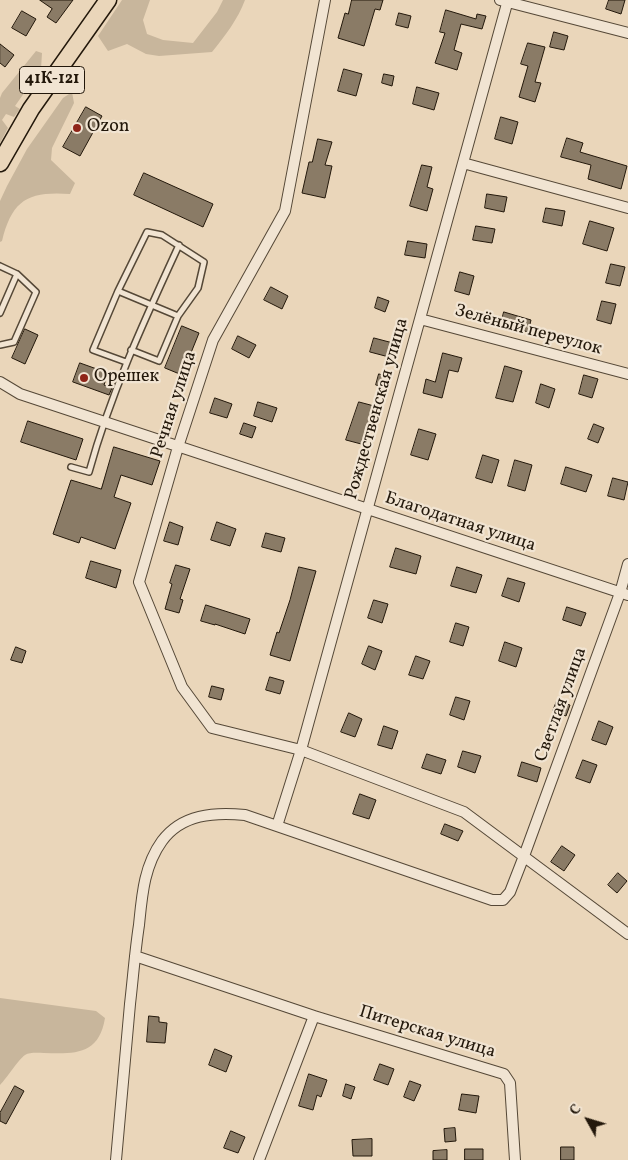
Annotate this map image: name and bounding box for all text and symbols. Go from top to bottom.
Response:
road number: 41К-121 [20,66,84,94]
place label: Ozon [87,117,129,139]
marker: Ozon [71,122,83,134]
street label: Зелёный переулок [452,301,604,361]
street label: Рождественская улица [342,316,414,502]
street label: Речная улица [148,349,202,461]
place label: Орешек [94,367,159,389]
marker: Орешек [78,372,90,384]
street label: Благодатная улица [382,488,538,558]
street label: Светлая улица [531,645,593,765]
street label: Питерская улица [356,1002,498,1064]
north arrow [563,1095,613,1145]
text: С [566,1101,586,1120]

